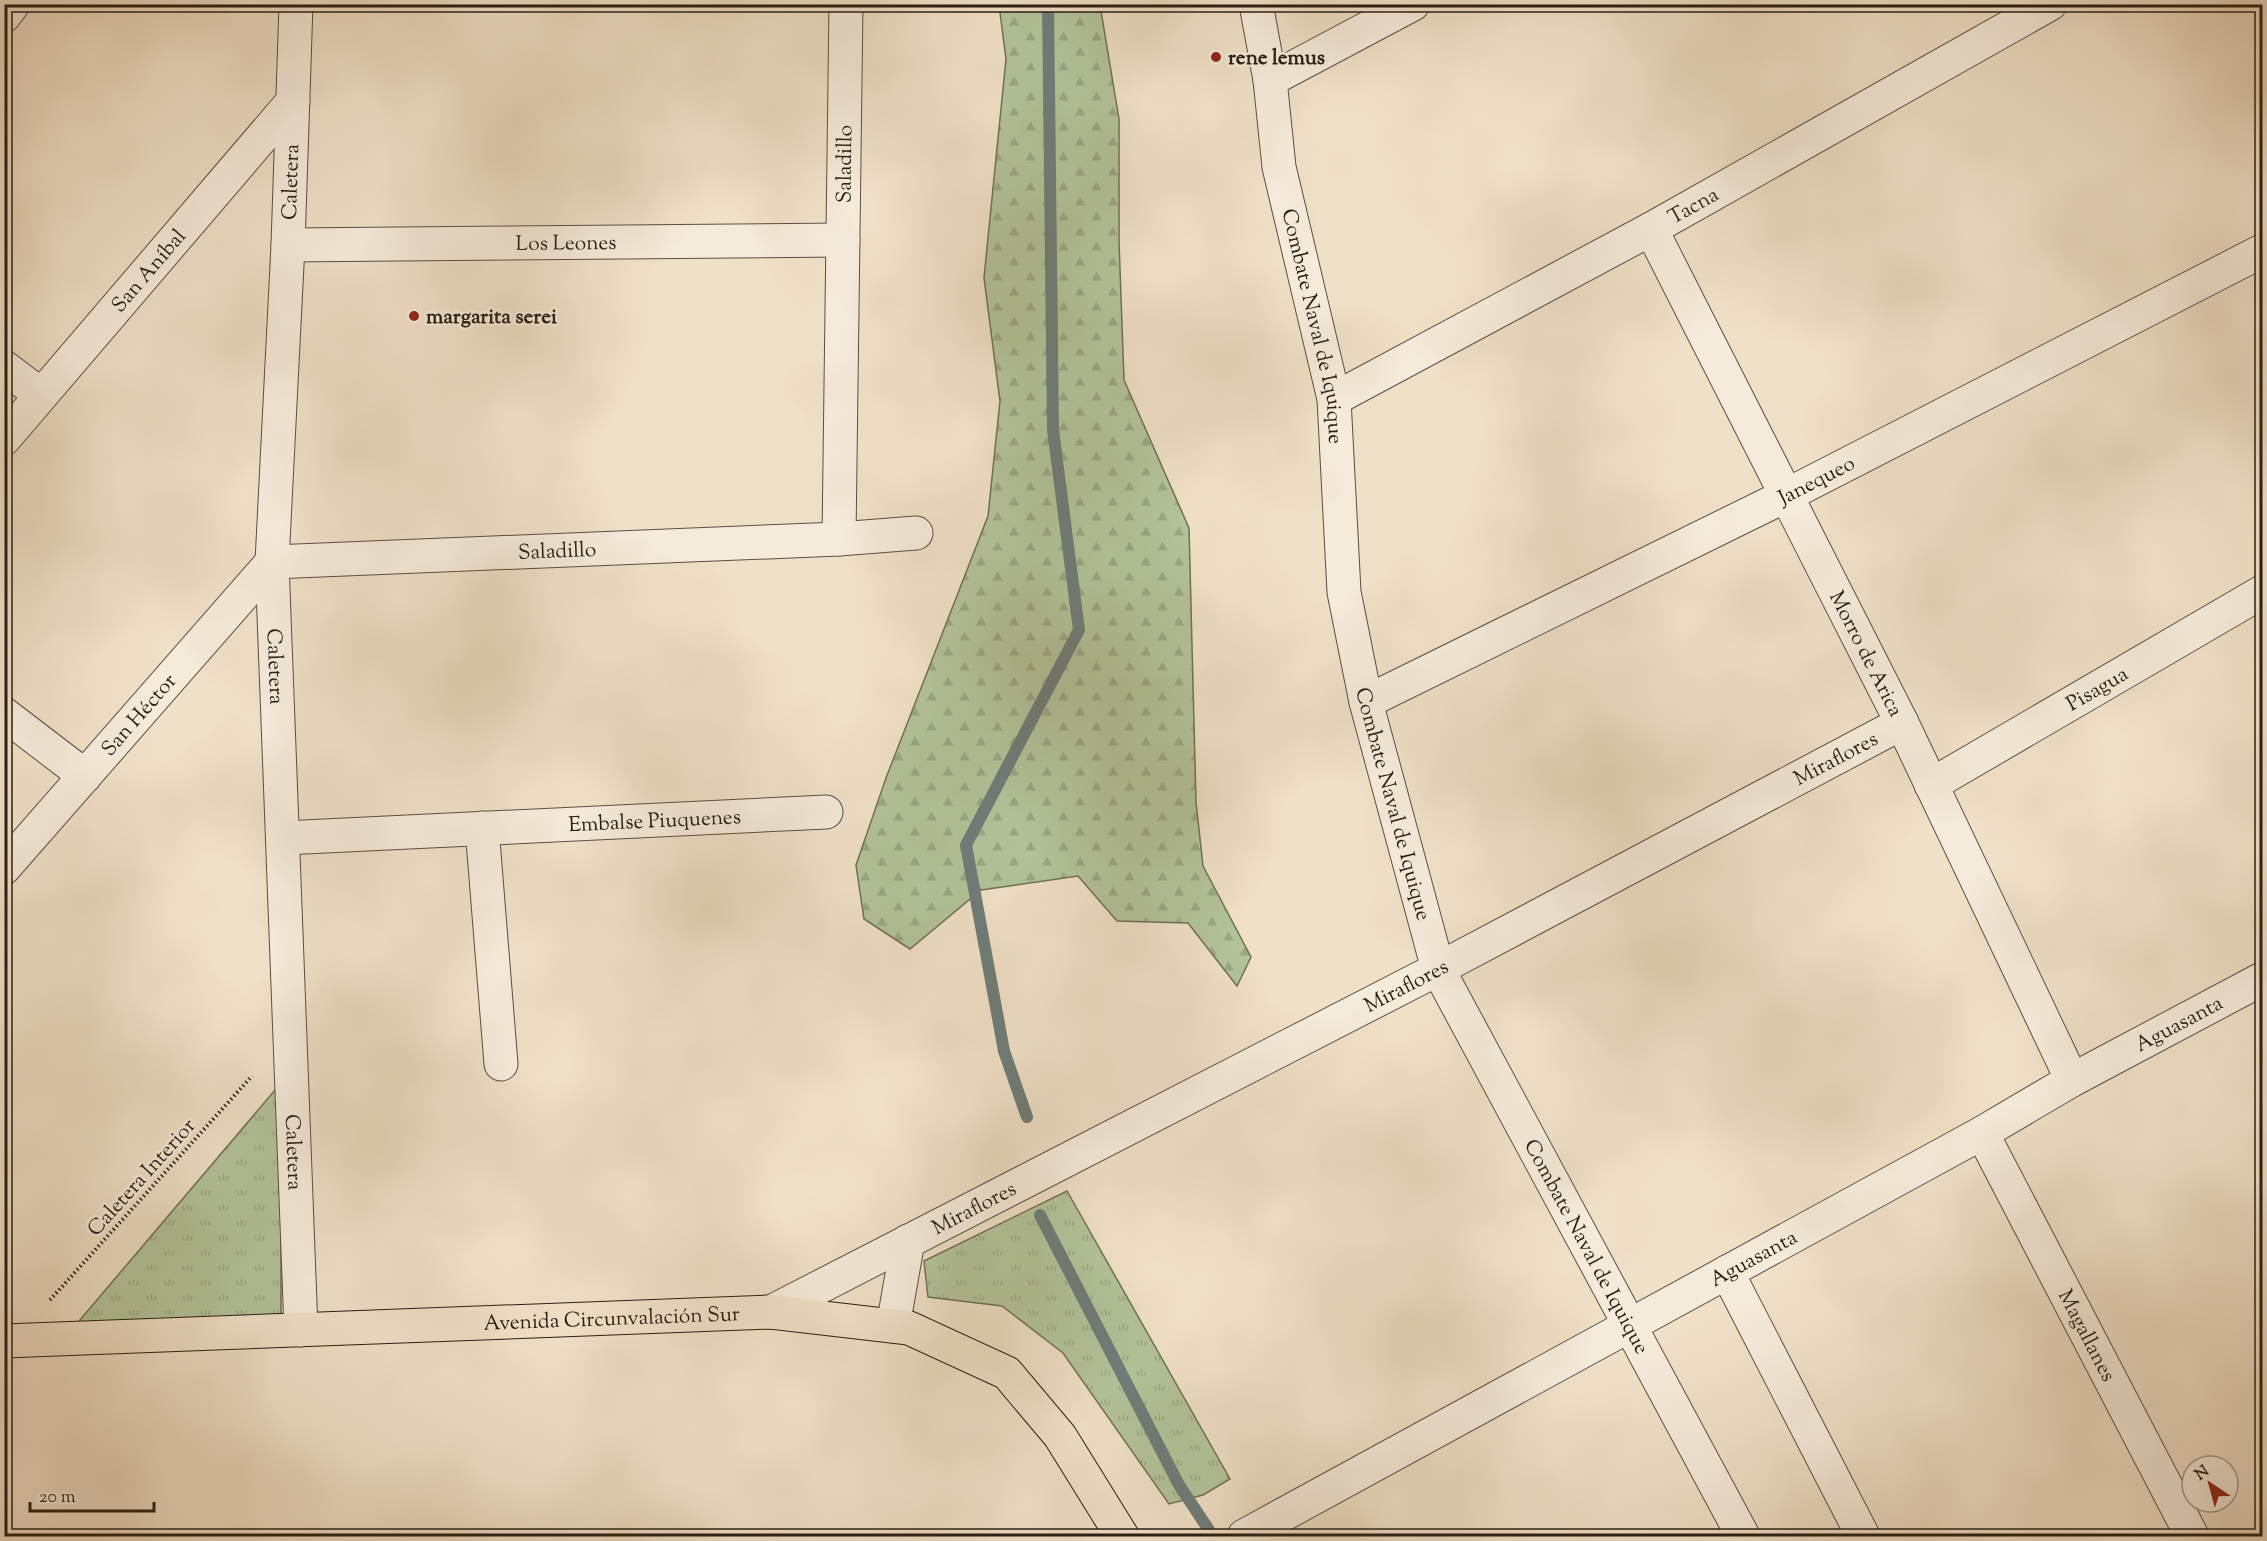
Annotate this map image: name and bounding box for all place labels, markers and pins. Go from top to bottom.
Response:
place label: rene lemus [1228,44,1325,74]
marker: rene lemus [1209,50,1223,64]
place label: margarita serei [426,303,557,333]
marker: margarita serei [407,309,421,323]

